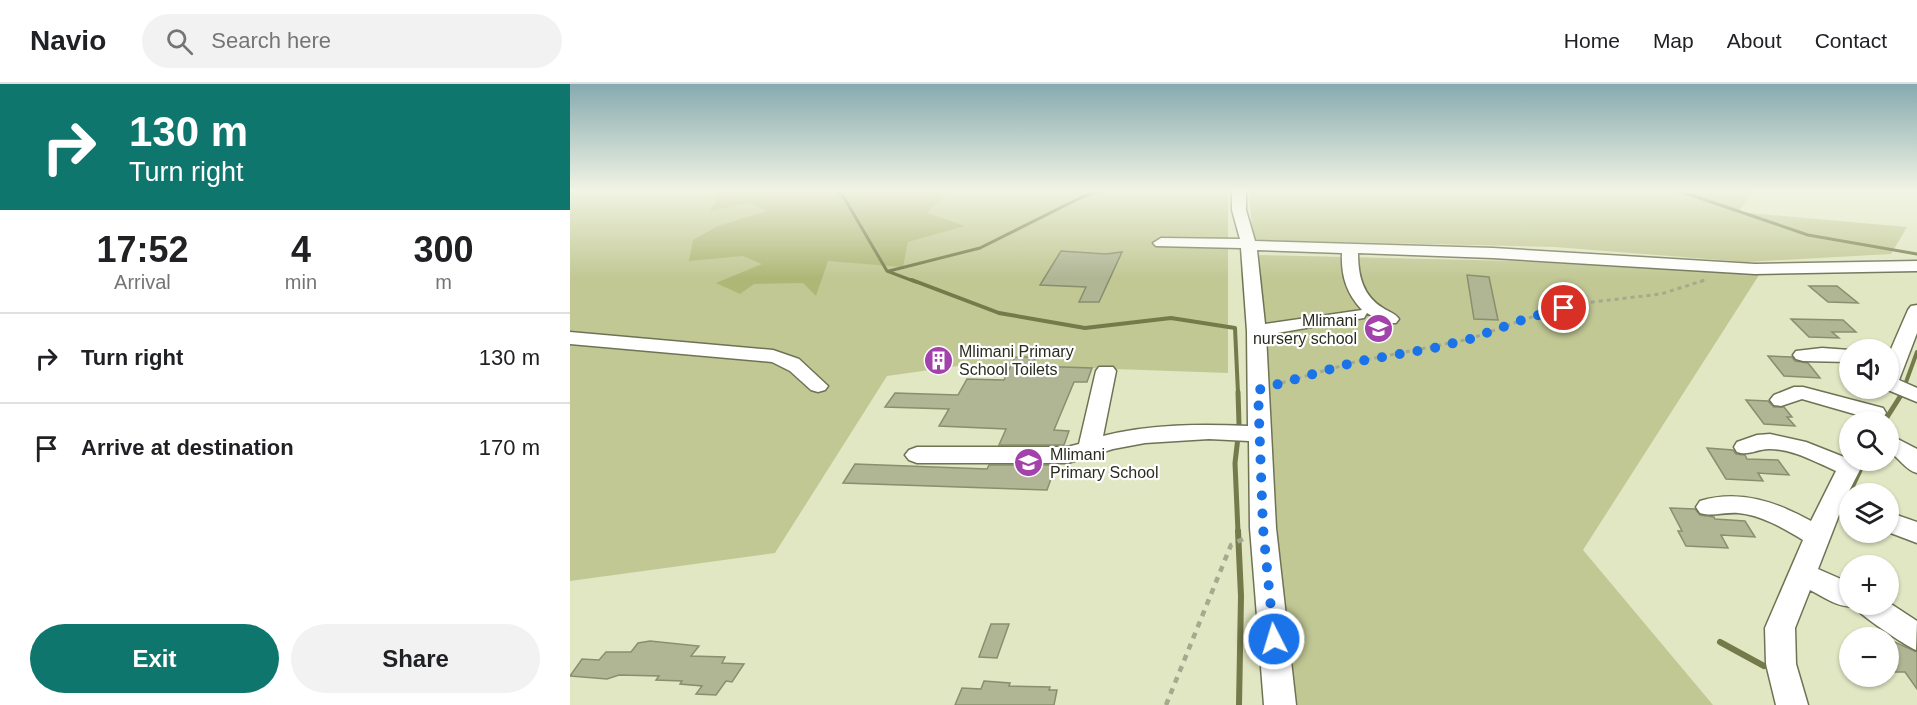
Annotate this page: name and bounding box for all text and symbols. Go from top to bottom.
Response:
search box [142,14,562,68]
text: Navio [30,25,106,56]
icon: search [163,25,196,58]
text: Search here [211,28,331,53]
text: Home [1564,29,1620,52]
text: Map [1653,29,1694,52]
text: About [1727,29,1782,52]
text: Contact [1815,29,1887,52]
icon: right [30,108,108,186]
text: 130 m [129,108,248,155]
text: Turn right [129,157,244,187]
text: 17:52 [96,229,188,270]
text: 4 [291,229,311,270]
text: 300 [413,229,474,270]
text: Arrival [114,271,171,293]
text: min [285,271,317,293]
text: m [435,271,452,293]
pin [1538,282,1589,333]
icon: arrive [1547,291,1580,324]
place label: Mlimani nursery school [1253,312,1357,347]
school or university icon: Mlimani nursery school [1362,313,1394,345]
map controls [1839,339,1899,687]
button: sound [1839,339,1899,399]
icon: right [30,342,63,375]
place label: Mlimani Primary School Toilets [959,343,1074,378]
building icon: Mlimani Primary School Toilets [922,344,954,376]
text: Turn right [81,345,183,370]
text: 130 m [479,345,540,370]
button: search [1839,411,1899,471]
icon: arrive [30,432,63,465]
text: Arrive at destination [81,435,294,460]
text: 170 m [479,435,540,460]
place label: Mlimani Primary School [1050,446,1158,481]
school or university icon: Mlimani Primary School [1013,447,1045,479]
button: layers [1839,483,1899,543]
button: + [1839,555,1899,615]
position arrow [1242,607,1306,671]
button: Exit [30,624,279,693]
button: Share [291,624,540,693]
button: − [1839,627,1899,687]

